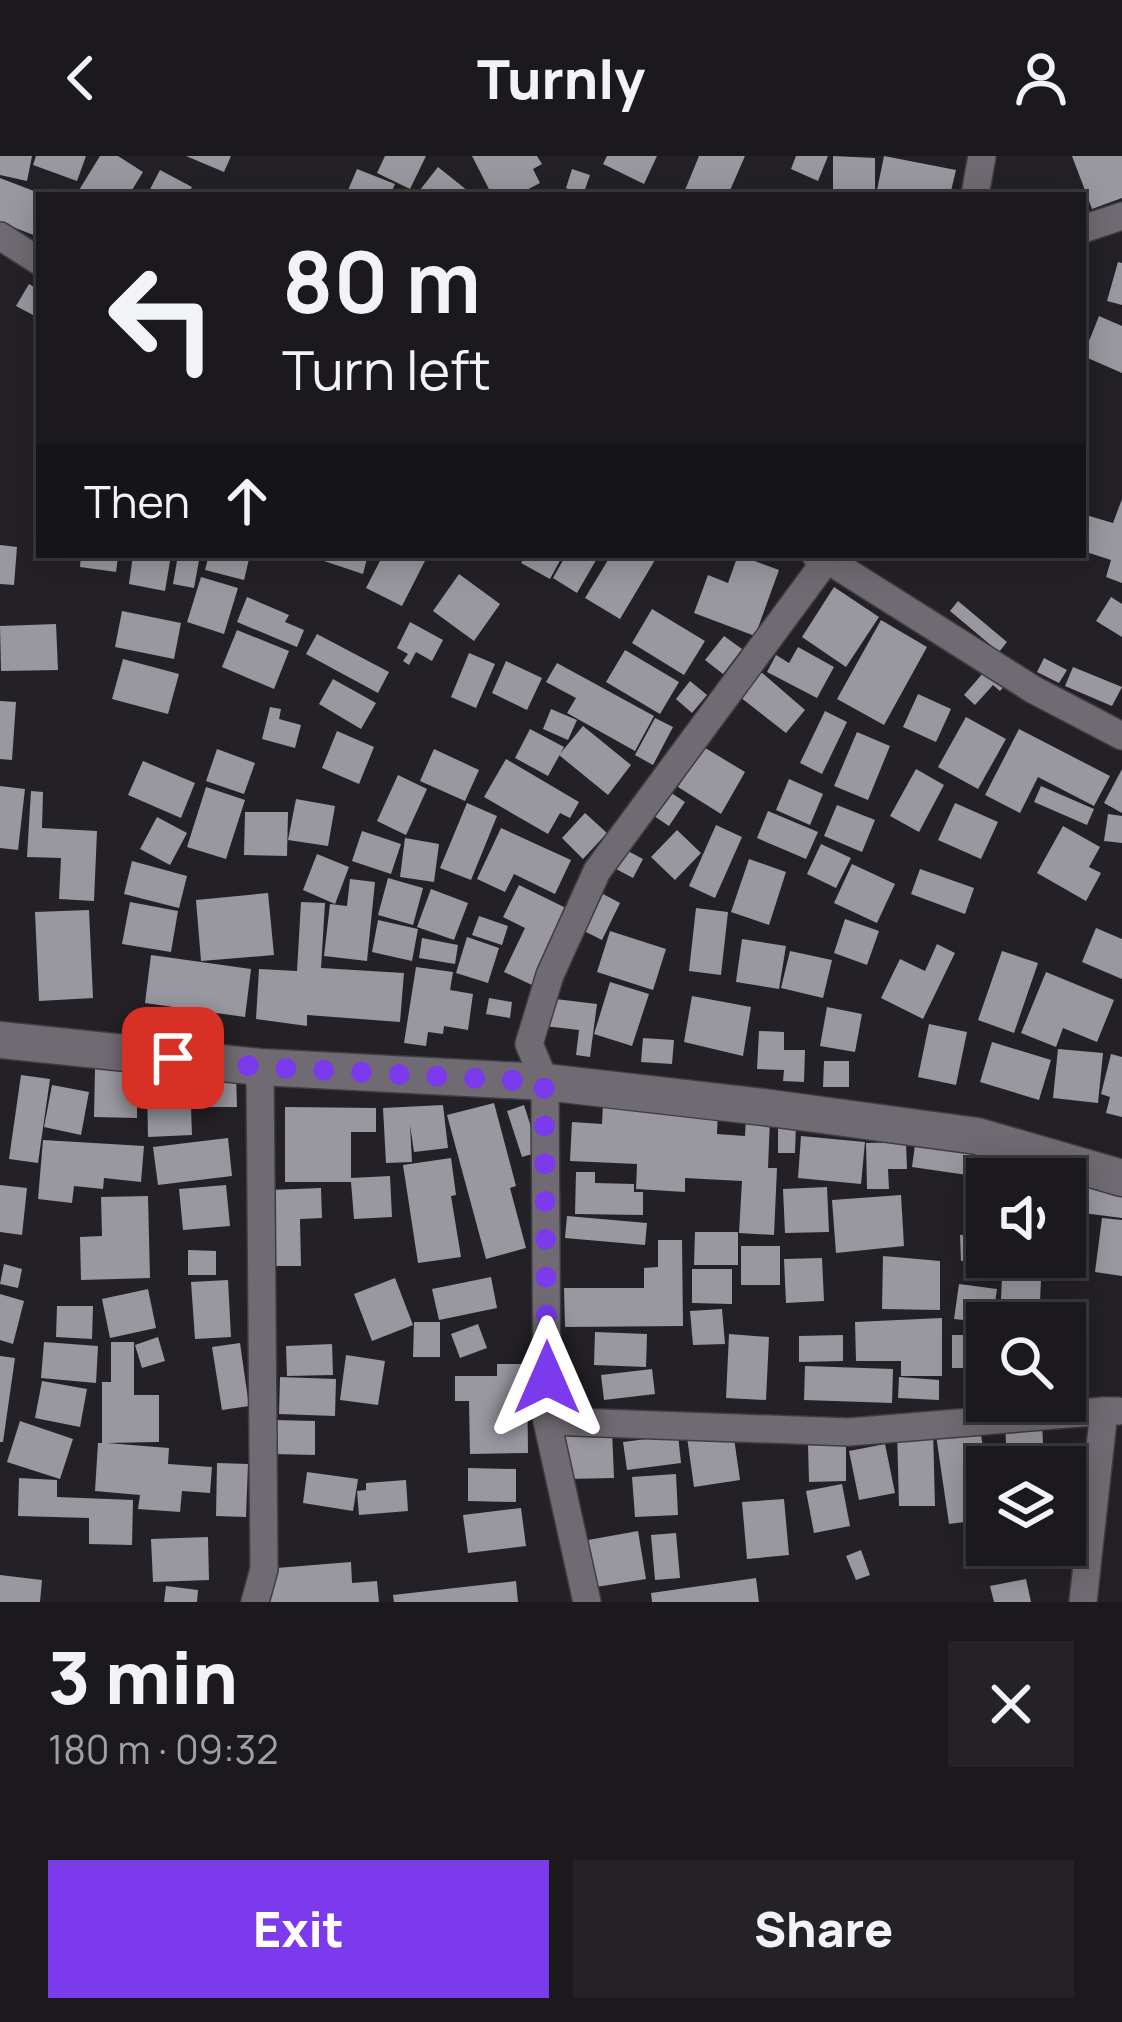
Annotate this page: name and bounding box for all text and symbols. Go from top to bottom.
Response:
text: Turnly [477,41,645,115]
icon: back [48,45,114,111]
icon: person [1008,45,1074,111]
text: 80 m [282,223,481,338]
icon: left [84,240,240,396]
text: Turn left [282,332,491,406]
icon: ahead [214,468,280,534]
text: Then [84,470,190,532]
pin [122,1007,224,1109]
icon: arrive [140,1025,206,1091]
map controls [966,1158,1086,1566]
button: sound [966,1158,1086,1278]
button: search [966,1302,1086,1422]
position arrow [484,1315,610,1441]
button: layers [966,1446,1086,1566]
text: 3 min [48,1627,238,1726]
button: close [948,1641,1074,1767]
text: 180 m · 09:32 [48,1722,278,1776]
button: Exit [48,1860,549,1998]
button: Share [573,1860,1074,1998]

